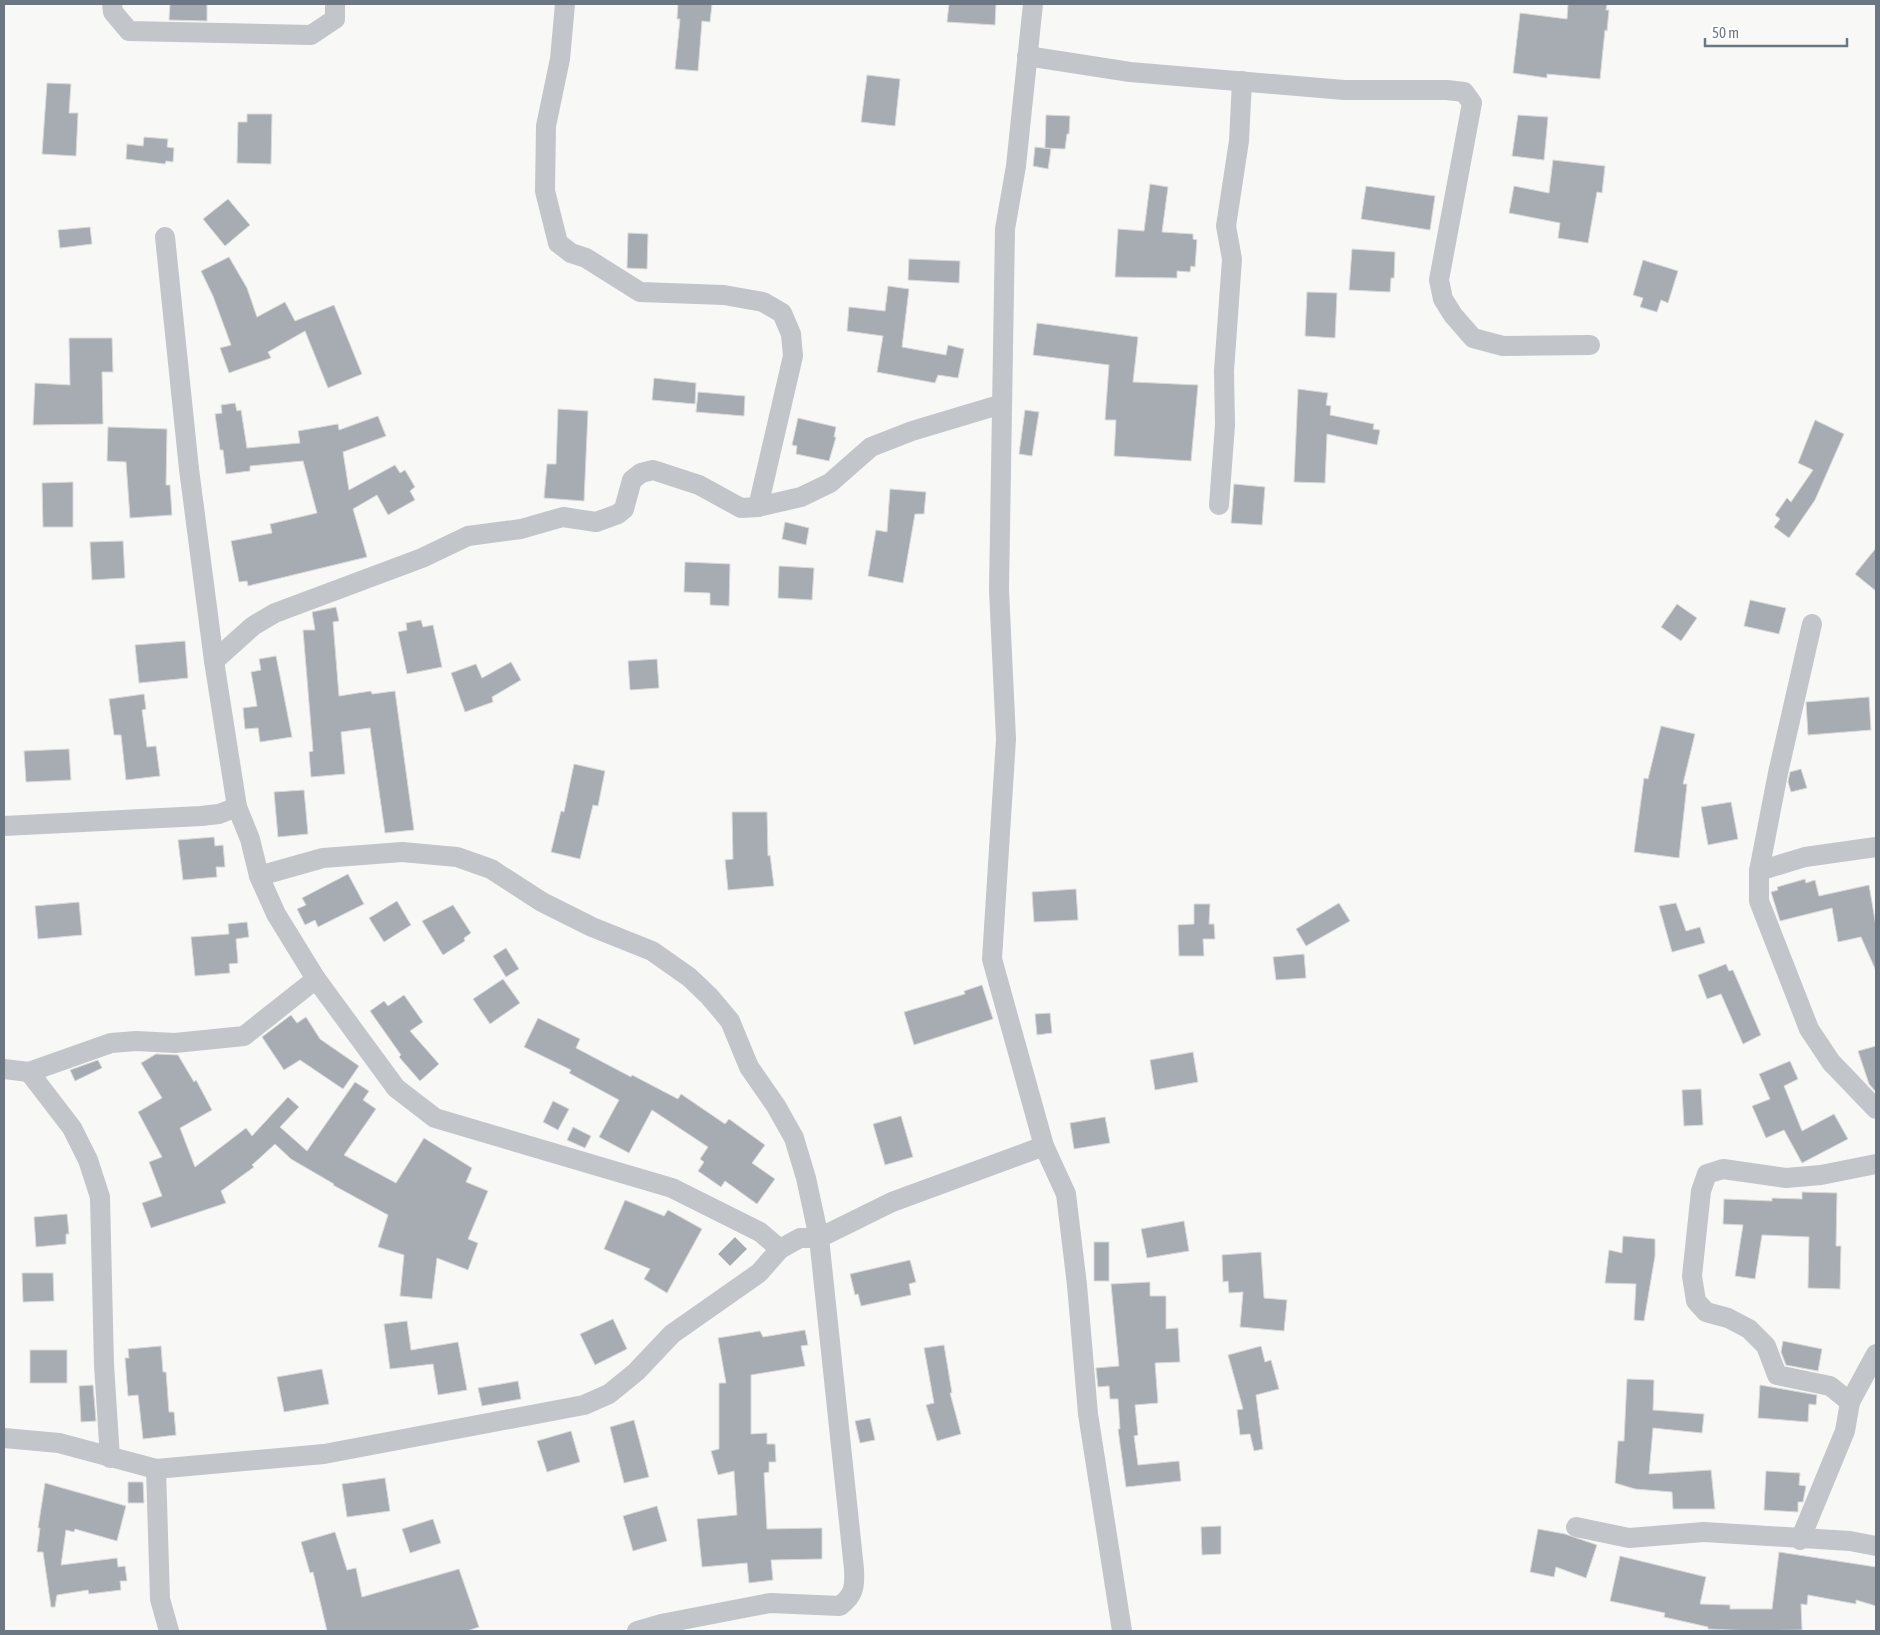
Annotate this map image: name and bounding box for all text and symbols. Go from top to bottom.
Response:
scale bar [1705,15,1848,47]
text: 50 m [1712,24,1739,41]

